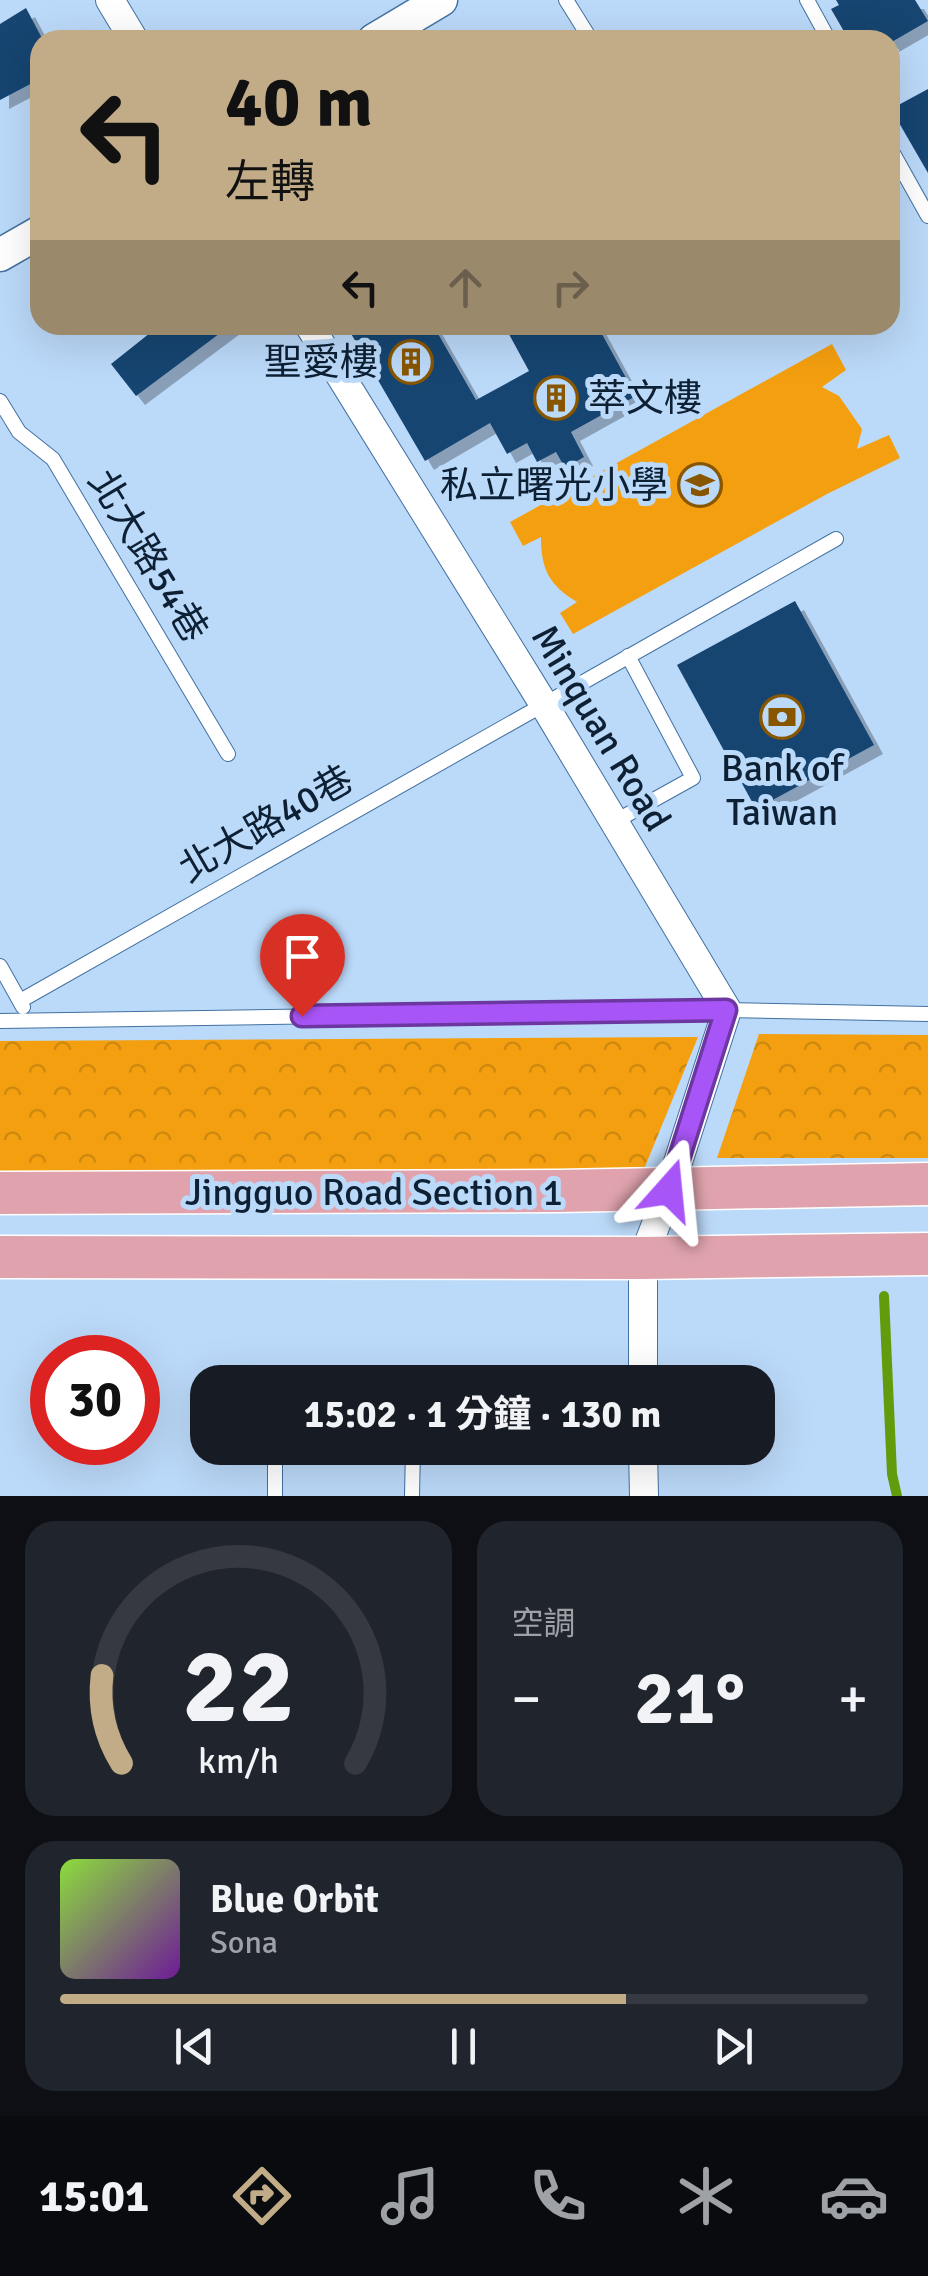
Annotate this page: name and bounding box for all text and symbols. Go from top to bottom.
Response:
text: 40 m [225,59,373,145]
icon: left [60,70,190,200]
text: 左轉 [225,155,315,210]
icon: left [333,260,388,315]
icon: ahead [438,260,493,315]
icon: right [543,260,598,315]
place label: 聖愛樓 [264,339,378,386]
building icon: 聖愛樓 [388,339,434,385]
building icon: 萃文樓 [533,375,579,421]
place label: 萃文樓 [588,375,702,422]
street label: 北大路54巷 [78,461,218,651]
place label: 私立曙光小學 [440,462,668,509]
school or university icon: 私立曙光小學 [677,462,723,508]
street label: Minquan Road [521,616,681,840]
bank icon: Bank of Taiwan [759,694,805,740]
place label: Bank of Taiwan [721,745,846,836]
street label: 北大路40巷 [171,755,361,893]
pin [260,914,345,1017]
icon: arrive [275,929,330,984]
position arrow [617,1138,721,1242]
street label: Jingguo Road Section 1 [185,1169,563,1216]
speed limit sign: 30 [30,1335,160,1465]
text: 15:02 · 1 分鐘 · 130 m [304,1391,661,1438]
text: 空調 [512,1604,576,1643]
text: 22 [182,1623,294,1751]
text: 21° [634,1652,745,1745]
text: − [512,1665,541,1733]
text: + [838,1665,868,1733]
text: km/h [198,1739,279,1783]
text: Blue Orbit [210,1876,379,1923]
text: Sona [210,1923,278,1962]
icon: previous [167,2019,222,2074]
icon: pause [436,2019,491,2074]
icon: next [706,2019,761,2074]
icon: directions [227,2161,297,2231]
icon: music [375,2161,445,2231]
icon: phone [523,2161,593,2231]
icon: climate [671,2161,741,2231]
icon: car [819,2161,889,2231]
text: 15:01 [39,2169,149,2224]

